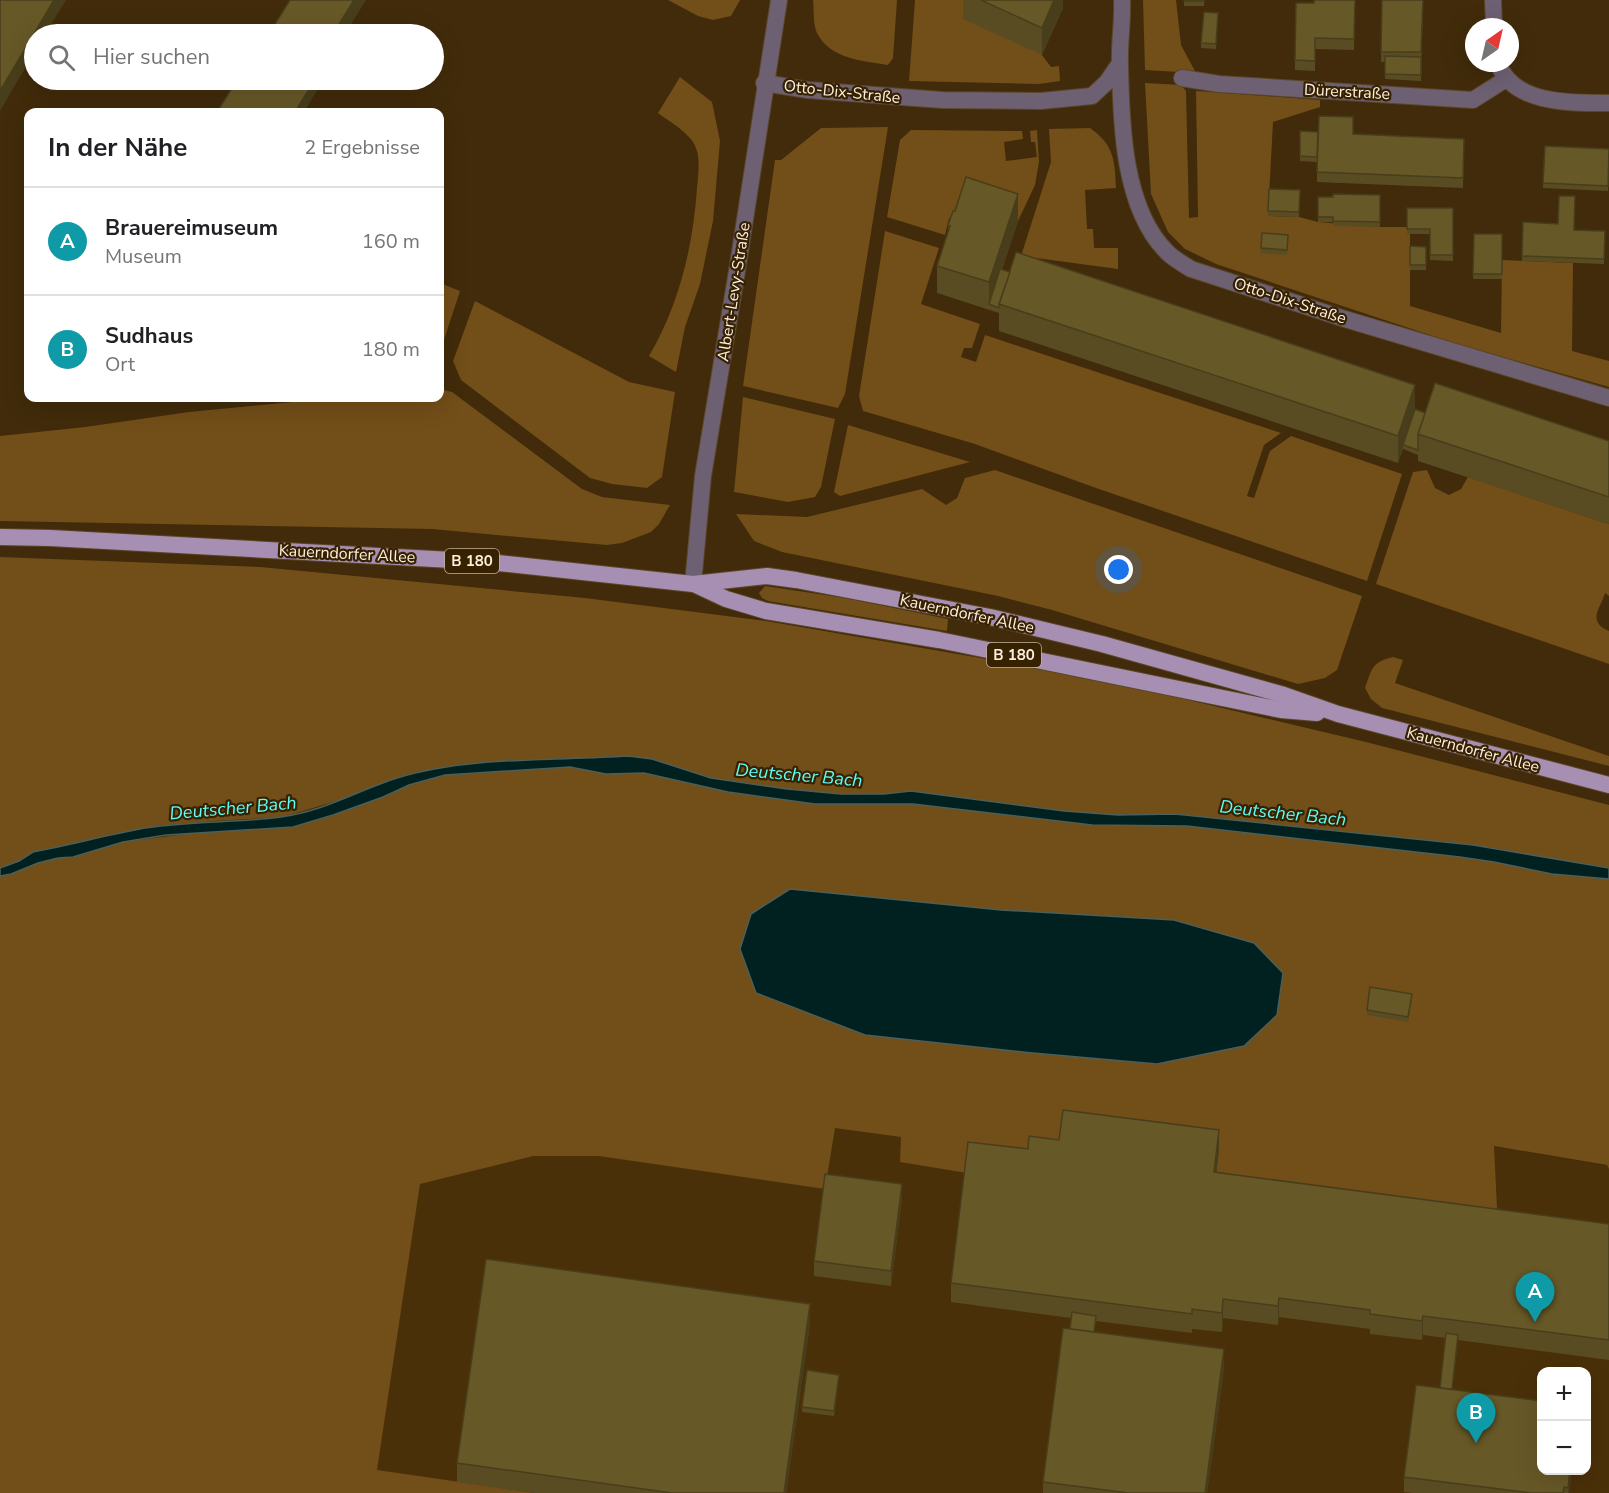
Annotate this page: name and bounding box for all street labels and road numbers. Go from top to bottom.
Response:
street label: Otto-Dix-Straße [783,75,901,109]
street label: Dürerstraße [1303,79,1391,105]
street label: Albert-Levy-Straße [712,221,756,363]
street label: Otto-Dix-Straße [1231,272,1349,330]
street label: Kauerndorfer Allee [278,539,416,569]
road number: B 180 [445,549,499,573]
street label: Kauerndorfer Allee [898,589,1036,639]
road number: B 180 [987,643,1041,667]
street label: Kauerndorfer Allee [1404,722,1542,778]

